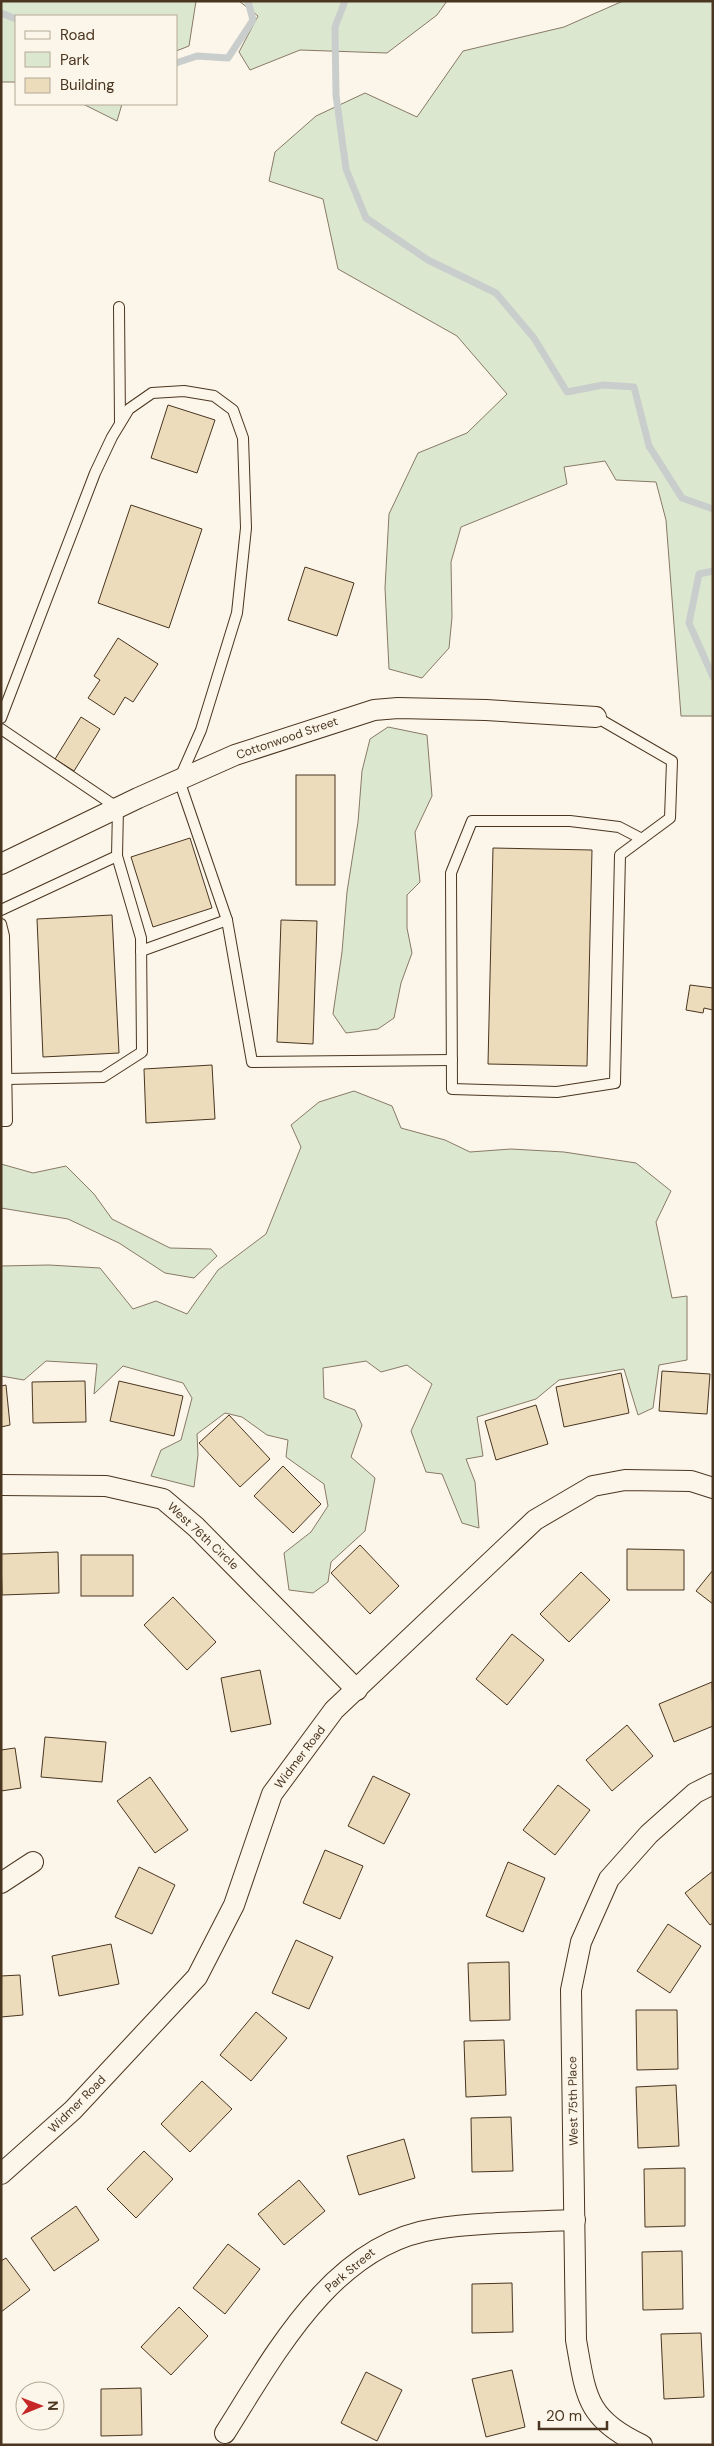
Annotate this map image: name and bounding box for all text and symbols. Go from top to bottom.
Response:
legend [15,15,178,105]
text: Road [60,25,95,45]
text: Park [60,50,90,70]
text: Building [60,75,115,95]
street label: Cottonwood Street [234,713,340,763]
street label: West 76th Circle [164,1499,242,1573]
street label: Widmer Road [271,1722,329,1792]
street label: West 75th Place [564,2056,582,2146]
street label: Widmer Road [45,2072,109,2136]
street label: Park Street [322,2244,379,2296]
north arrow [15,2381,65,2431]
scale bar [539,2398,606,2430]
text: N [44,2401,62,2411]
text: 20 m [546,2406,582,2426]

